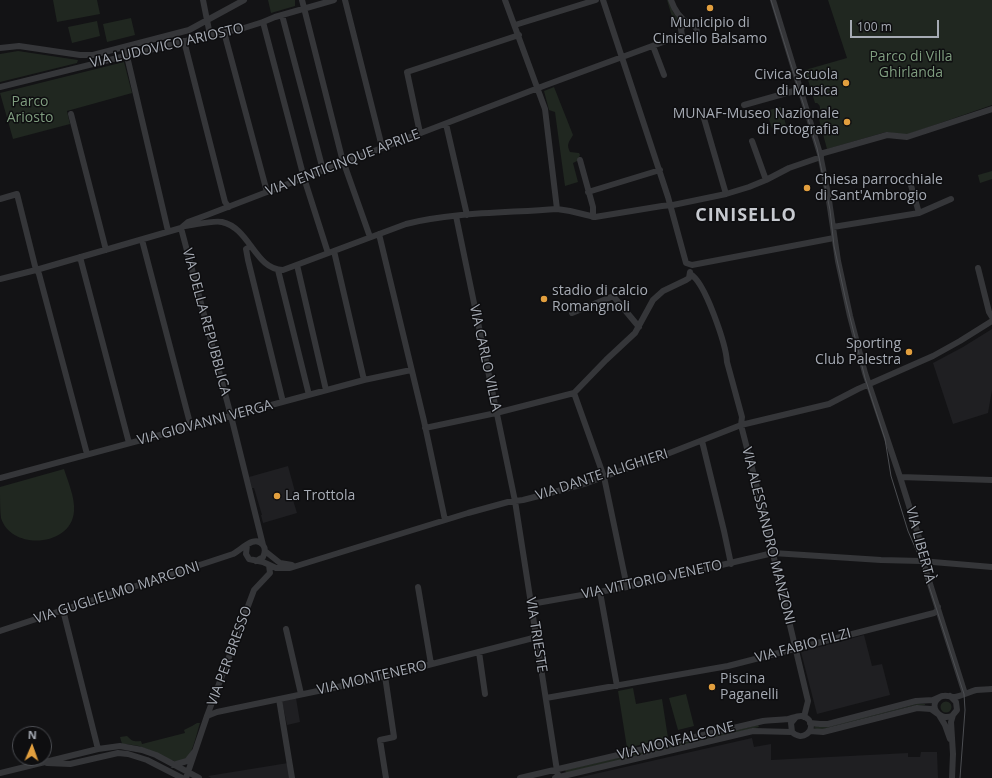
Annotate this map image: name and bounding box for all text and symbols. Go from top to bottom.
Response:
marker: Municipio di Cinisello Balsamo [705,3,715,13]
scale bar [852,12,941,38]
place label: Municipio di Cinisello Balsamo [653,15,767,48]
text: 100 m [857,18,892,35]
street label: VIA LUDOVICO ARIOSTO [88,20,246,72]
park label: Parco di Villa Ghirlanda [869,49,953,82]
place label: Civica Scuola di Musica [754,67,838,100]
marker: Civica Scuola di Musica [841,78,851,88]
park label: Parco Ariosto [7,94,53,126]
place label: MUNAF-Museo Nazionale di Fotografia [673,106,839,138]
marker: MUNAF-Museo Nazionale di Fotografia [842,117,852,127]
street label: VIA VENTICINQUE APRILE [264,126,422,200]
place label: Chiesa parrocchiale di Sant'Ambrogio [815,172,943,204]
marker: Chiesa parrocchiale di Sant'Ambrogio [802,183,812,193]
district label: CINISELLO [695,205,797,227]
street label: VIA DELLA REPUBBLICA [178,247,234,397]
place label: stadio di calcio Romangnoli [552,283,648,316]
marker: stadio di calcio Romangnoli [539,294,549,304]
street label: VIA CARLO VILLA [465,303,505,413]
place label: Sporting Club Palestra [815,336,901,368]
marker: Sporting Club Palestra [904,347,914,357]
street label: VIA GIOVANNI VERGA [136,397,274,449]
street label: VIA DANTE ALIGHIERI [534,446,670,504]
street label: VIA ALESSANDRO MANZONI [738,446,798,626]
place label: La Trottola [285,488,355,504]
marker: La Trottola [272,491,282,501]
street label: VIA LIBERTÀ [902,505,938,585]
street label: VIA VITTORIO VENETO [580,557,724,603]
street label: VIA GUGLIELMO MARCONI [32,558,202,628]
street label: VIA TRIESTE [522,596,550,674]
street label: VIA PER BRESSO [204,604,256,708]
street label: VIA FABIO FILZI [753,625,853,667]
street label: VIA MONTENERO [315,657,429,699]
place label: Piscina Paganelli [720,671,779,704]
marker: Piscina Paganelli [707,682,717,692]
street label: VIA MONFALCONE [616,718,736,764]
north arrow [12,726,52,766]
text: N [28,727,37,742]

